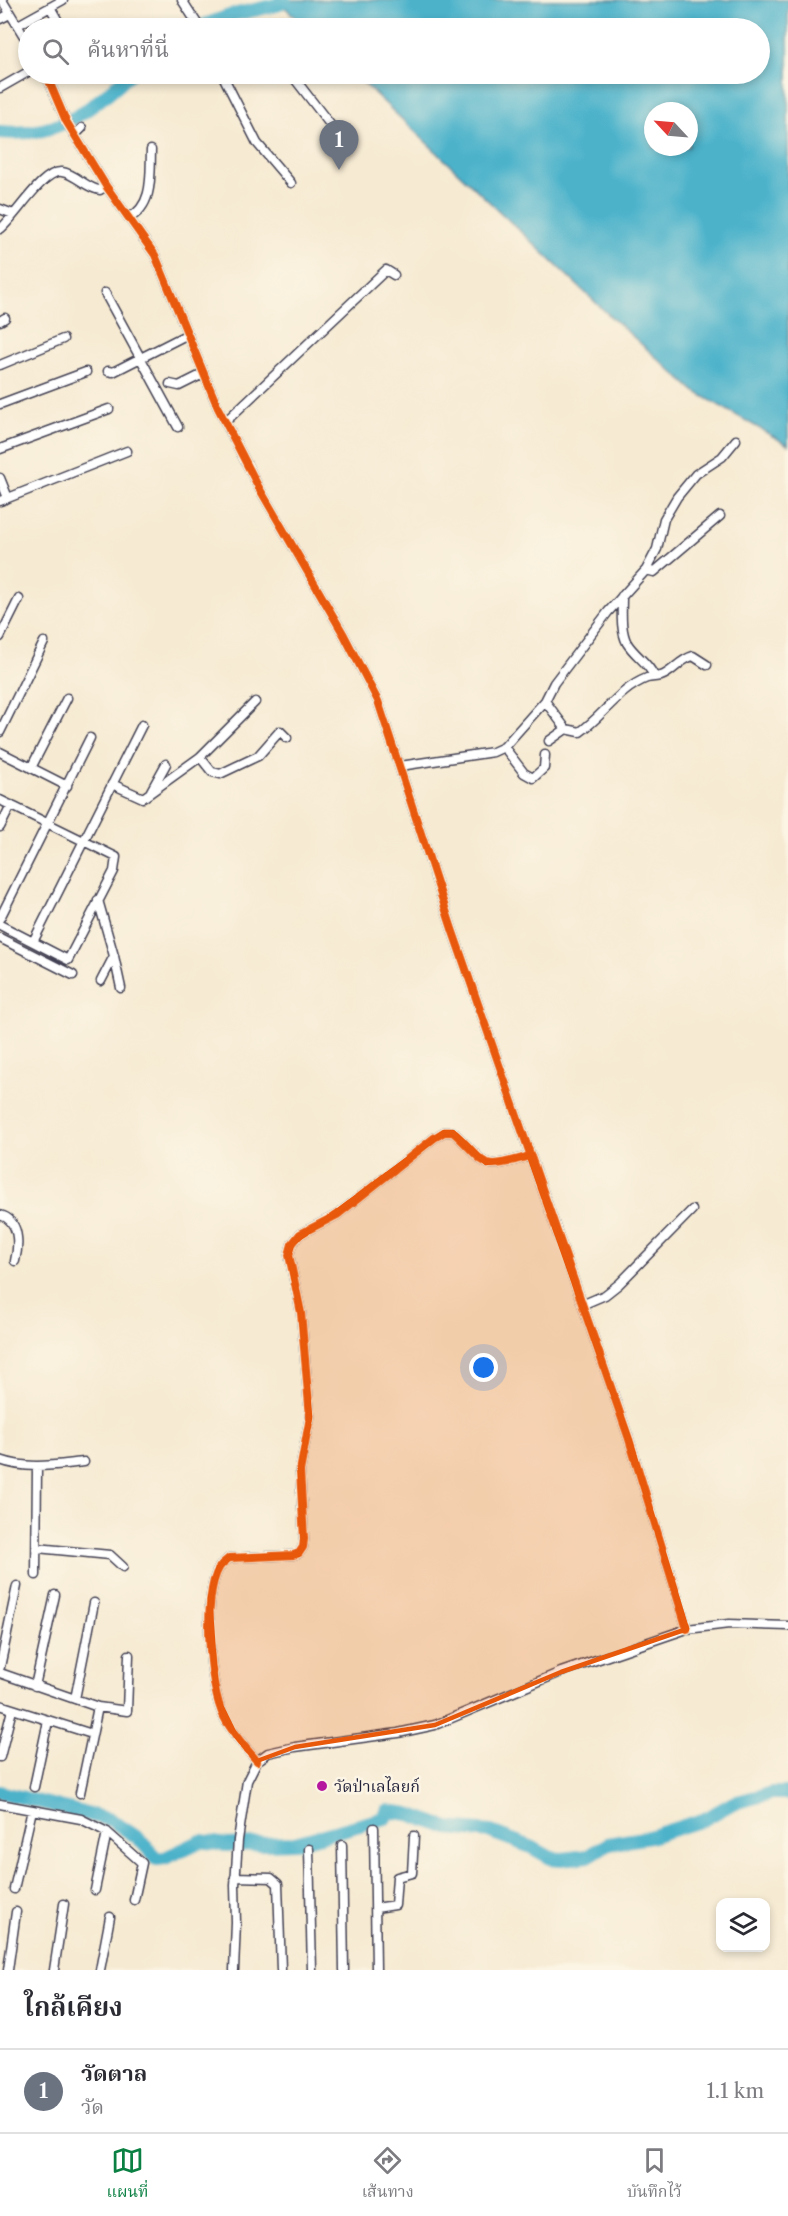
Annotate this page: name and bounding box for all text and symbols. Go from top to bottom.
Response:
search box [18,18,770,84]
icon: search [39,35,72,68]
text: ค้นหาที่นี่ [87,36,169,63]
north arrow [644,102,698,156]
pin: 1 [320,120,358,170]
your location [469,1353,498,1382]
place label: วัดป่าเลไลยก์ [334,1776,420,1796]
marker: วัดป่าเลไลยก์ [315,1779,329,1793]
map controls [716,1898,770,1952]
button: layers [716,1898,770,1952]
text: ใกล้เคียง [24,1991,123,2023]
text: วัดตาล [81,2060,147,2087]
text: 1 [39,2079,48,2103]
text: 1.1 km [706,2079,764,2103]
text: วัด [81,2095,104,2119]
tab: แผนที่ [107,2144,148,2206]
tab: เส้นทาง [362,2144,414,2206]
tab: บันทึกไว้ [627,2144,681,2206]

